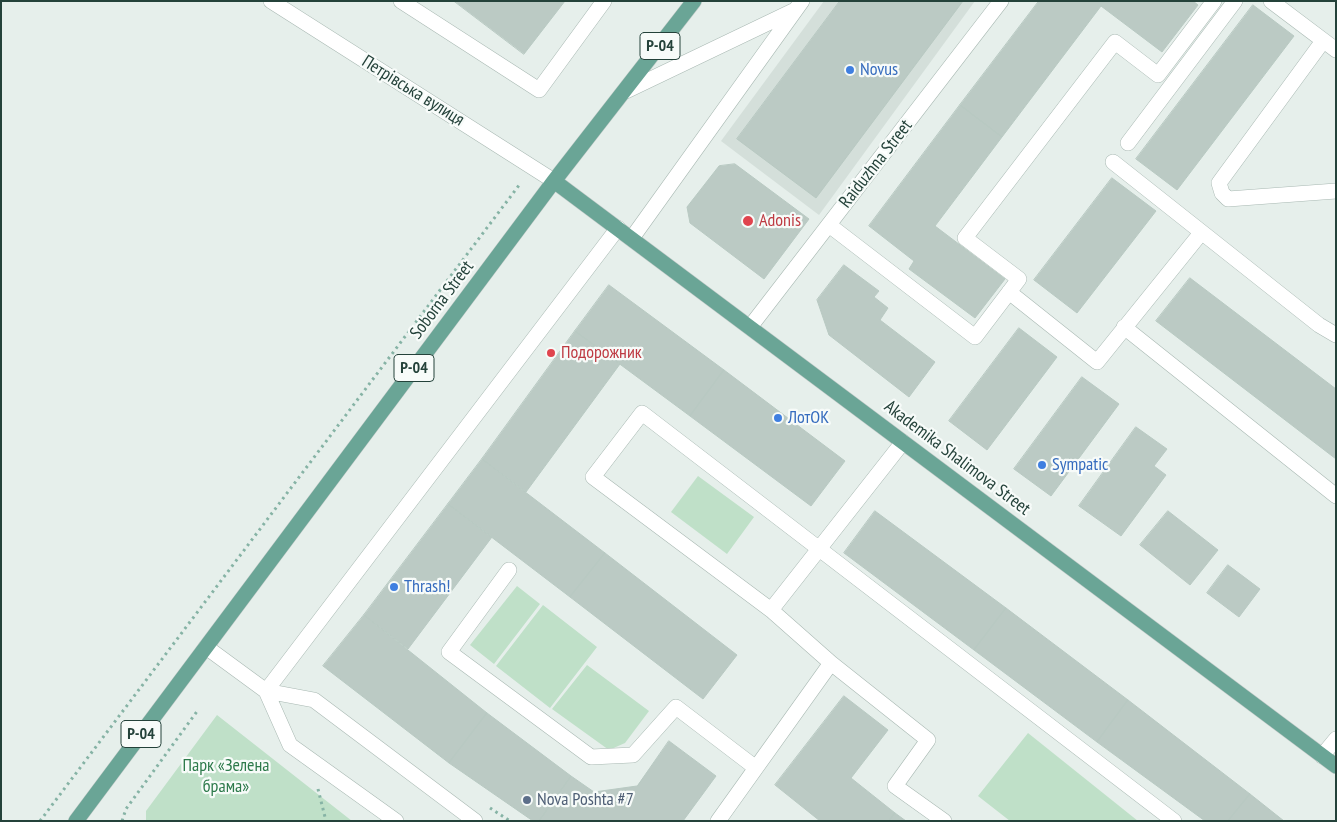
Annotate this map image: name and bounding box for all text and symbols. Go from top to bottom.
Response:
road number: Р-04 [640,32,680,59]
street label: Петрівська вулиця [358,51,468,131]
place label: Novus [860,59,898,81]
marker: Novus [844,64,856,76]
street label: Raiduzhna Street [835,116,917,212]
place label: Adonis [759,210,801,232]
marker: Adonis [741,214,755,228]
street label: Soborna Street [406,257,478,343]
place label: Подорожник [561,342,642,364]
marker: Подорожник [545,347,557,359]
road number: Р-04 [394,354,434,382]
street label: Akademika Shalimova Street [880,396,1034,520]
place label: ЛотОК [788,407,829,429]
marker: ЛотОК [772,412,784,424]
place label: Sympatic [1052,454,1108,476]
marker: Sympatic [1036,459,1048,471]
place label: Thrash! [404,576,451,598]
marker: Thrash! [388,581,400,593]
road number: Р-04 [121,721,161,748]
park label: Парк «Зелена брама» [183,755,269,798]
place label: Nova Poshta #7 [537,789,634,811]
marker: Nova Poshta #7 [521,794,533,806]

